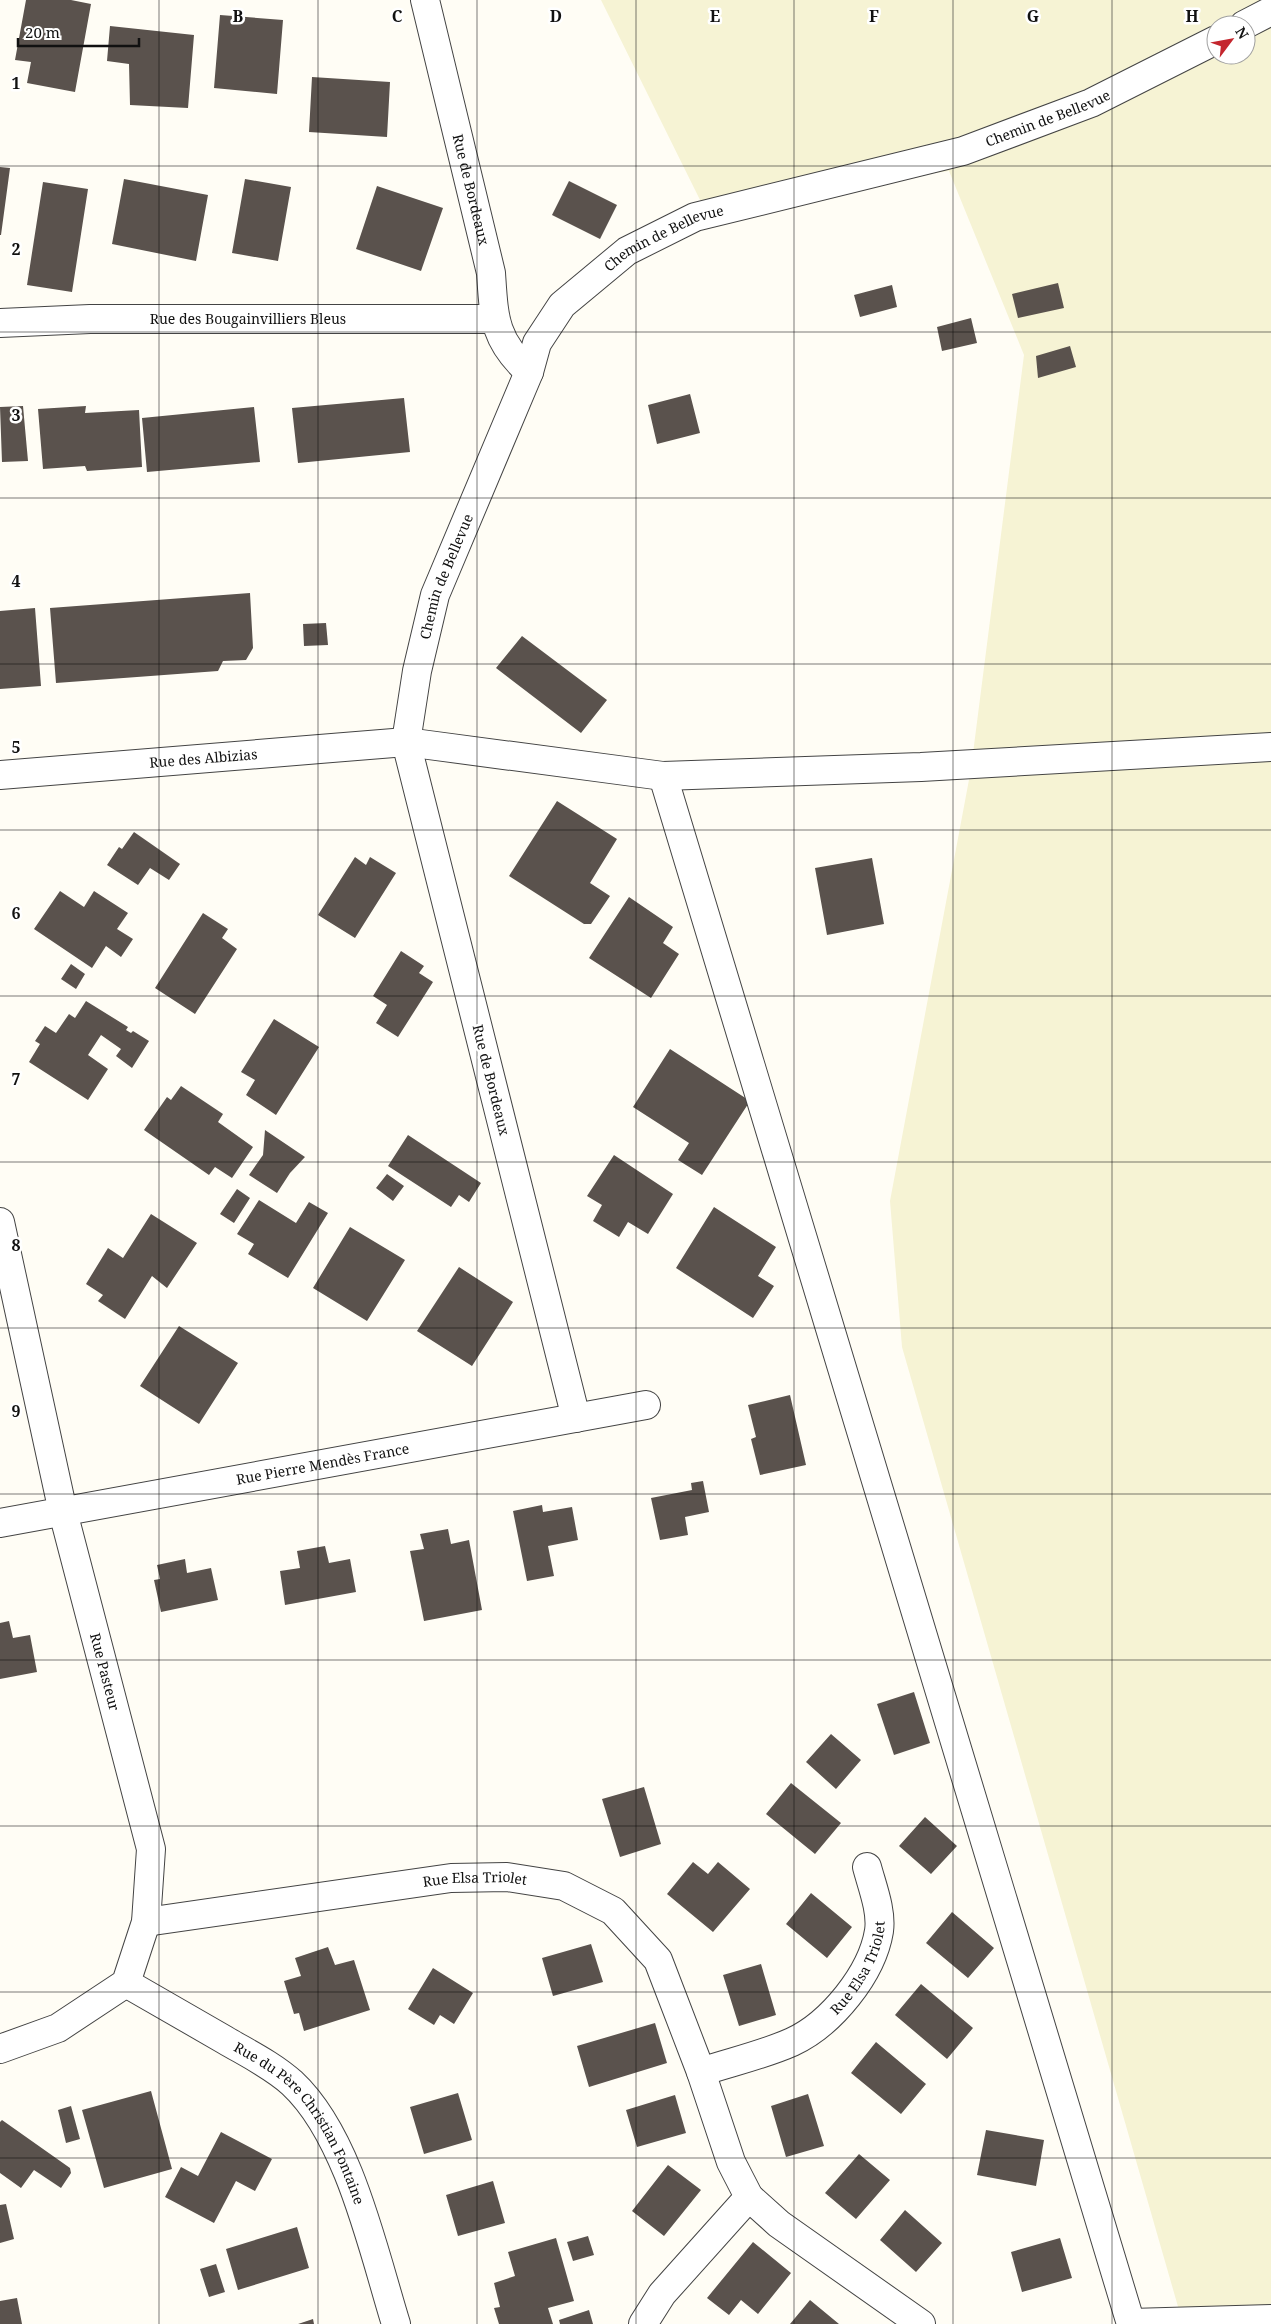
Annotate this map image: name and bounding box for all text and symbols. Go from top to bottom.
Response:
text: B [233,5,244,27]
text: C [392,5,403,27]
text: D [550,5,562,27]
text: E [710,5,720,27]
text: F [869,5,879,27]
text: G [1027,5,1039,27]
text: H [1185,5,1199,27]
scale bar [18,15,139,47]
north arrow [1206,15,1256,65]
text: 20 m [25,22,60,42]
text: N [1231,23,1253,43]
text: 1 [11,72,21,94]
street label: Chemin de Bellevue [983,85,1113,151]
street label: Rue de Bordeaux [449,132,494,248]
street label: Chemin de Bellevue [600,200,725,275]
text: 2 [11,238,21,260]
street label: Rue des Bougainvilliers Bleus [150,309,346,328]
text: 3 [11,404,21,426]
street label: Chemin de Bellevue [415,511,477,641]
text: 4 [11,570,21,592]
text: 5 [11,736,21,758]
street label: Rue des Albizias [148,744,258,772]
text: 6 [11,902,21,924]
street label: Rue de Bordeaux [469,1022,515,1138]
text: 7 [11,1068,21,1090]
text: 8 [11,1234,21,1256]
text: 9 [11,1400,21,1422]
street label: Rue Pierre Mendès France [234,1438,411,1489]
street label: Rue Pasteur [86,1631,125,1713]
street label: Rue Elsa Triolet [421,1867,529,1891]
street label: Rue Elsa Triolet [826,1921,889,2019]
street label: Rue du Père Christian Fontaine [231,2037,369,2207]

